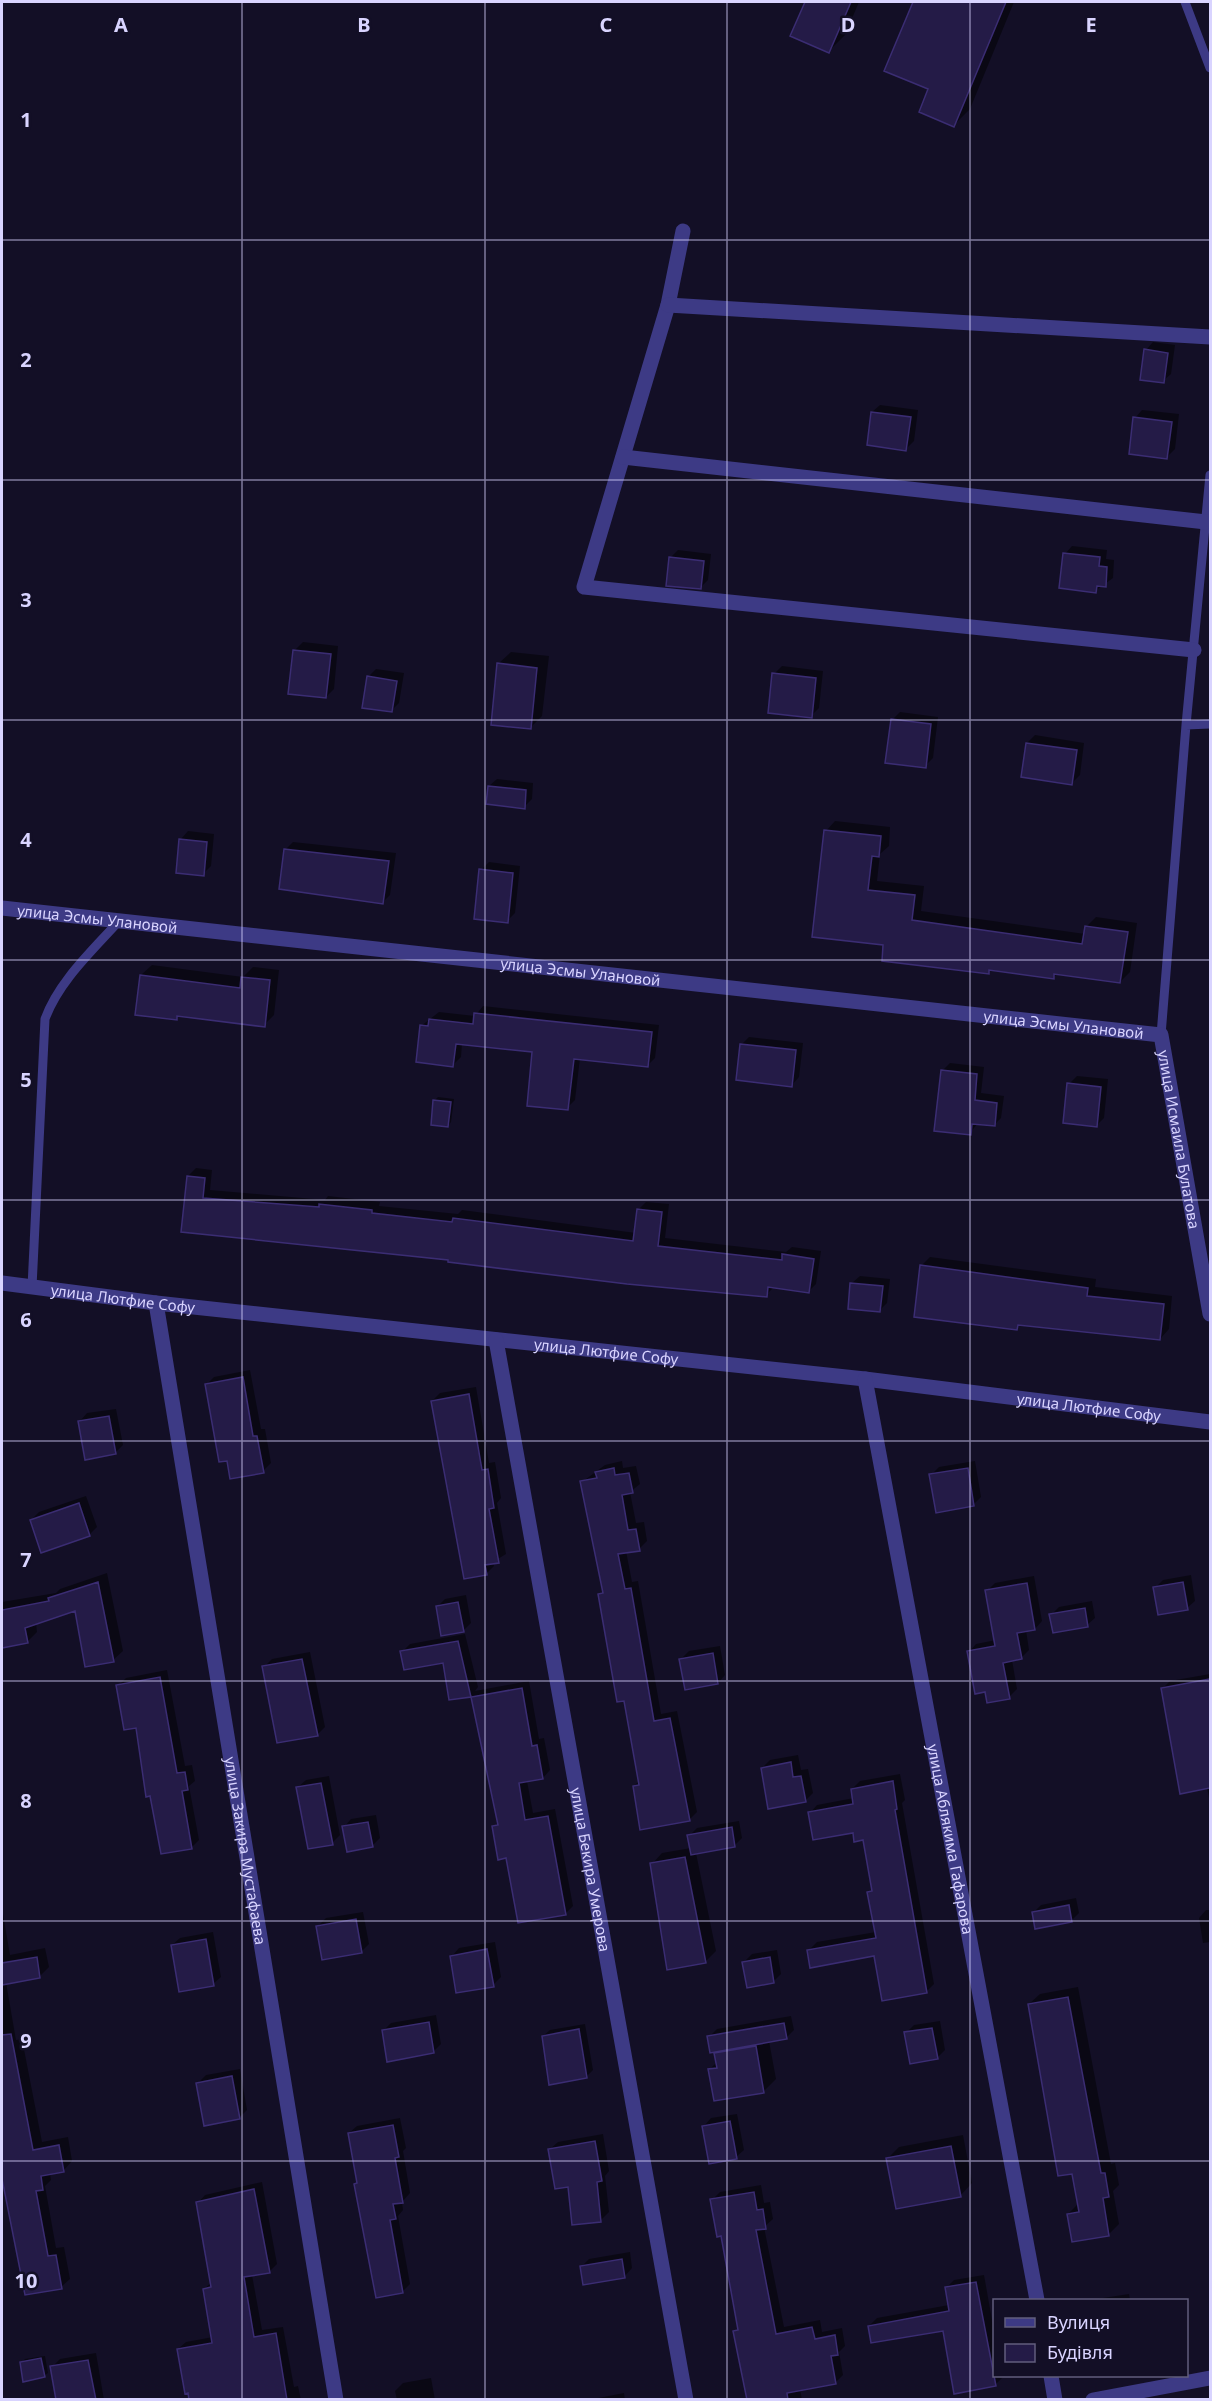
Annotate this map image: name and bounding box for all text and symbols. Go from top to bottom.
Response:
text: A [114,11,128,38]
text: B [357,11,371,38]
text: C [600,11,613,38]
text: D [841,11,855,38]
text: E [1085,11,1097,38]
text: 1 [20,106,32,133]
text: 2 [20,346,32,373]
text: 3 [20,586,32,613]
text: 4 [20,826,32,853]
street label: улица Эсмы Улановой [16,900,179,937]
street label: улица Эсмы Улановой [499,953,662,990]
street label: улица Эсмы Улановой [983,1006,1145,1043]
street label: улица Исмаила Булатова [1154,1049,1205,1230]
text: 5 [20,1066,32,1093]
street label: улица Лютфие Софу [50,1279,196,1317]
text: 6 [20,1306,32,1333]
street label: улица Лютфие Софу [533,1334,680,1369]
street label: улица Лютфие Софу [1016,1388,1162,1426]
text: 7 [20,1546,32,1573]
street label: улица Аблякима Гафарова [923,1742,978,1936]
street label: улица Закира Мустафаева [221,1755,271,1946]
street label: улица Бекира Умерова [566,1786,615,1953]
text: 8 [20,1787,32,1814]
text: 9 [20,2027,32,2054]
text: 10 [15,2267,37,2294]
legend [993,2299,1188,2377]
text: Вулиця [1047,2310,1110,2334]
text: Будівля [1047,2340,1113,2364]

